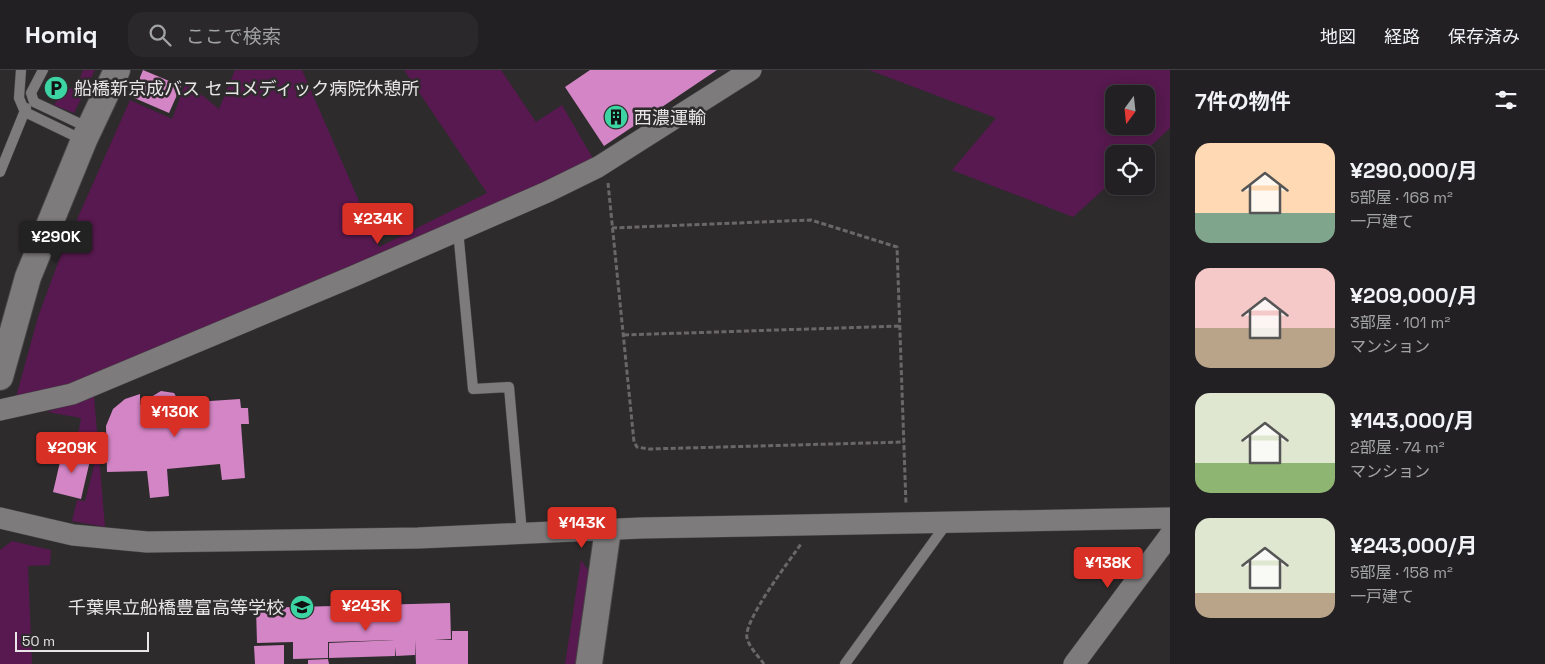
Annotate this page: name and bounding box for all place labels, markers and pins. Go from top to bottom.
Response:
parking icon: 船橋新京成バス セコメディック病院休憩所 [43,75,69,101]
place label: 船橋新京成バス セコメディック病院休憩所 [74,77,419,100]
building icon: 西濃運輸 [603,104,629,130]
place label: 西濃運輸 [634,106,706,129]
pin: ¥234K [343,202,413,245]
pin: ¥290K [21,220,91,263]
pin: ¥130K [140,396,210,438]
pin: ¥209K [37,432,107,474]
pin: ¥143K [547,506,617,549]
pin: ¥138K [1073,546,1143,589]
pin: ¥243K [331,590,401,632]
school or university icon: 千葉県立船橋豊富高等学校 [289,594,315,620]
place label: 千葉県立船橋豊富高等学校 [68,596,284,619]

